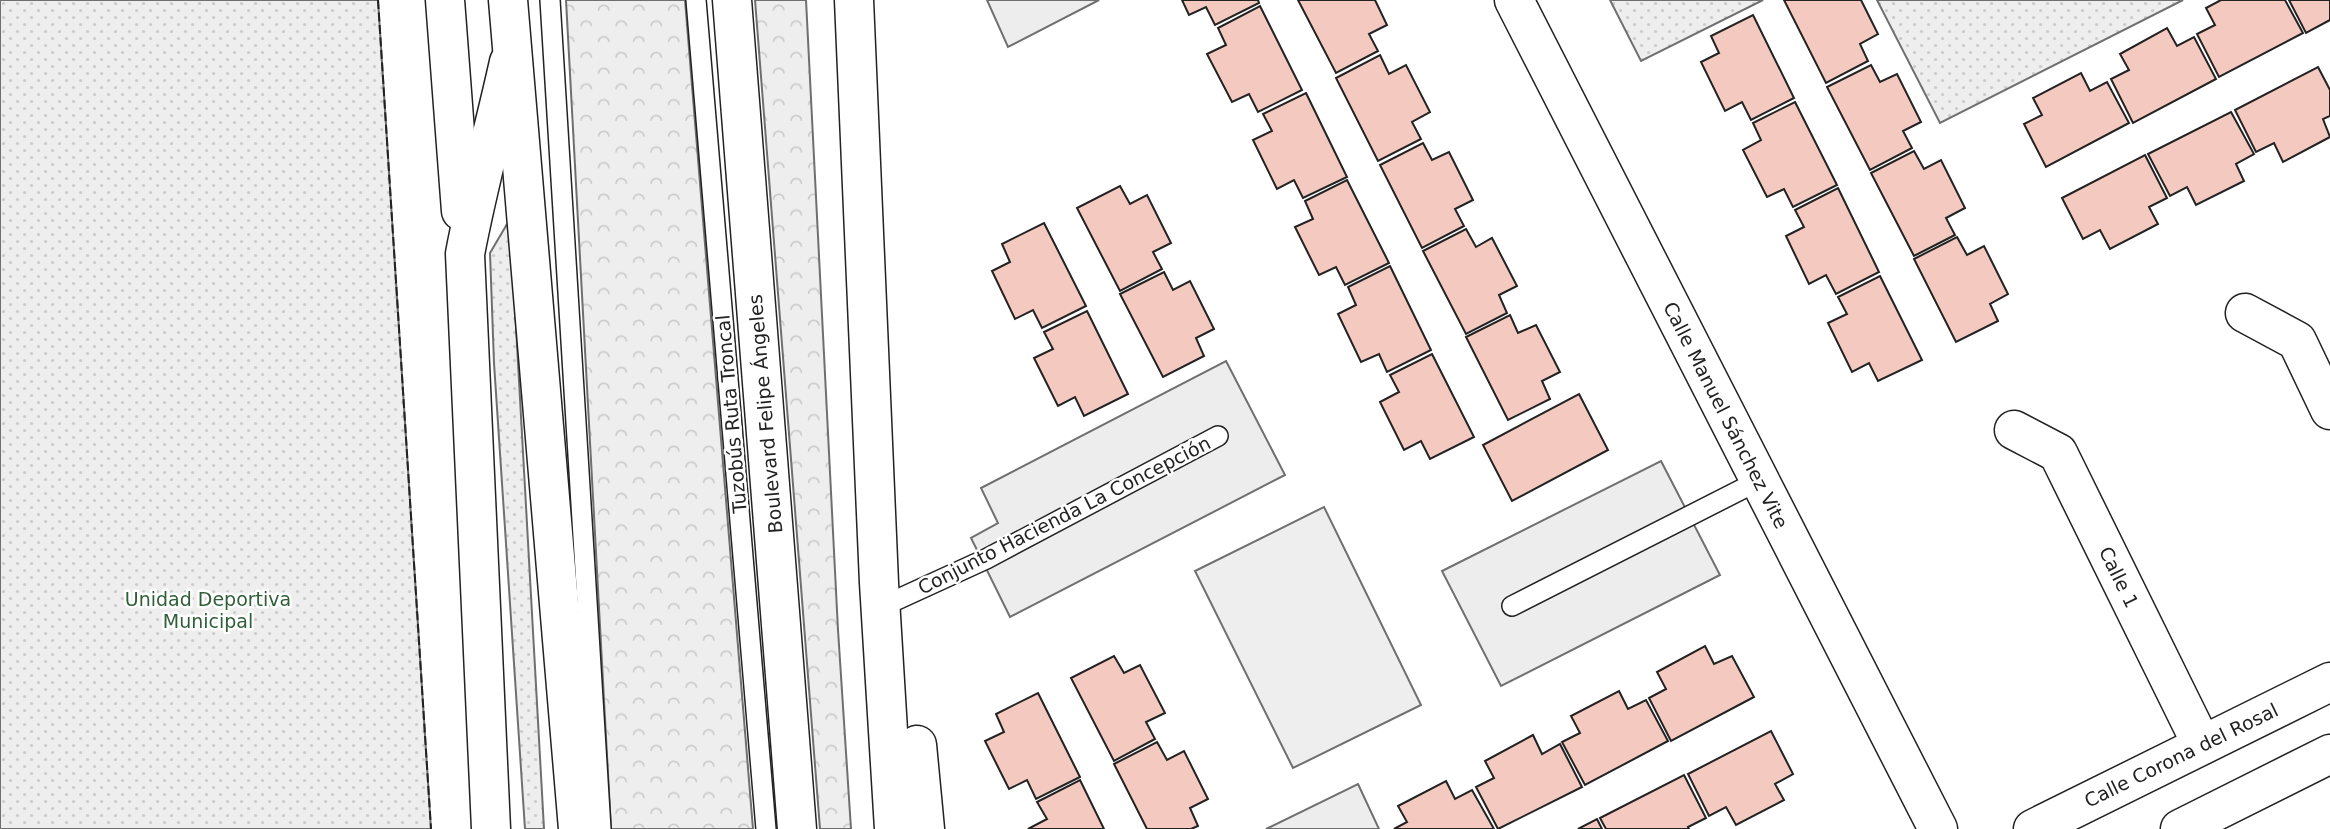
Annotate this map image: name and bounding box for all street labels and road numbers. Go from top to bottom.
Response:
street label: Boulevard Felipe Ángeles [744,294,786,534]
street label: Calle Manuel Sánchez Vite [1659,298,1793,532]
street label: Tuzobús Ruta Troncal [711,314,751,515]
street label: Conjunto Hacienda La Concepción [914,431,1214,599]
street label: Calle 1 [2095,543,2143,611]
street label: Calle Corona del Rosal [2081,698,2281,812]

